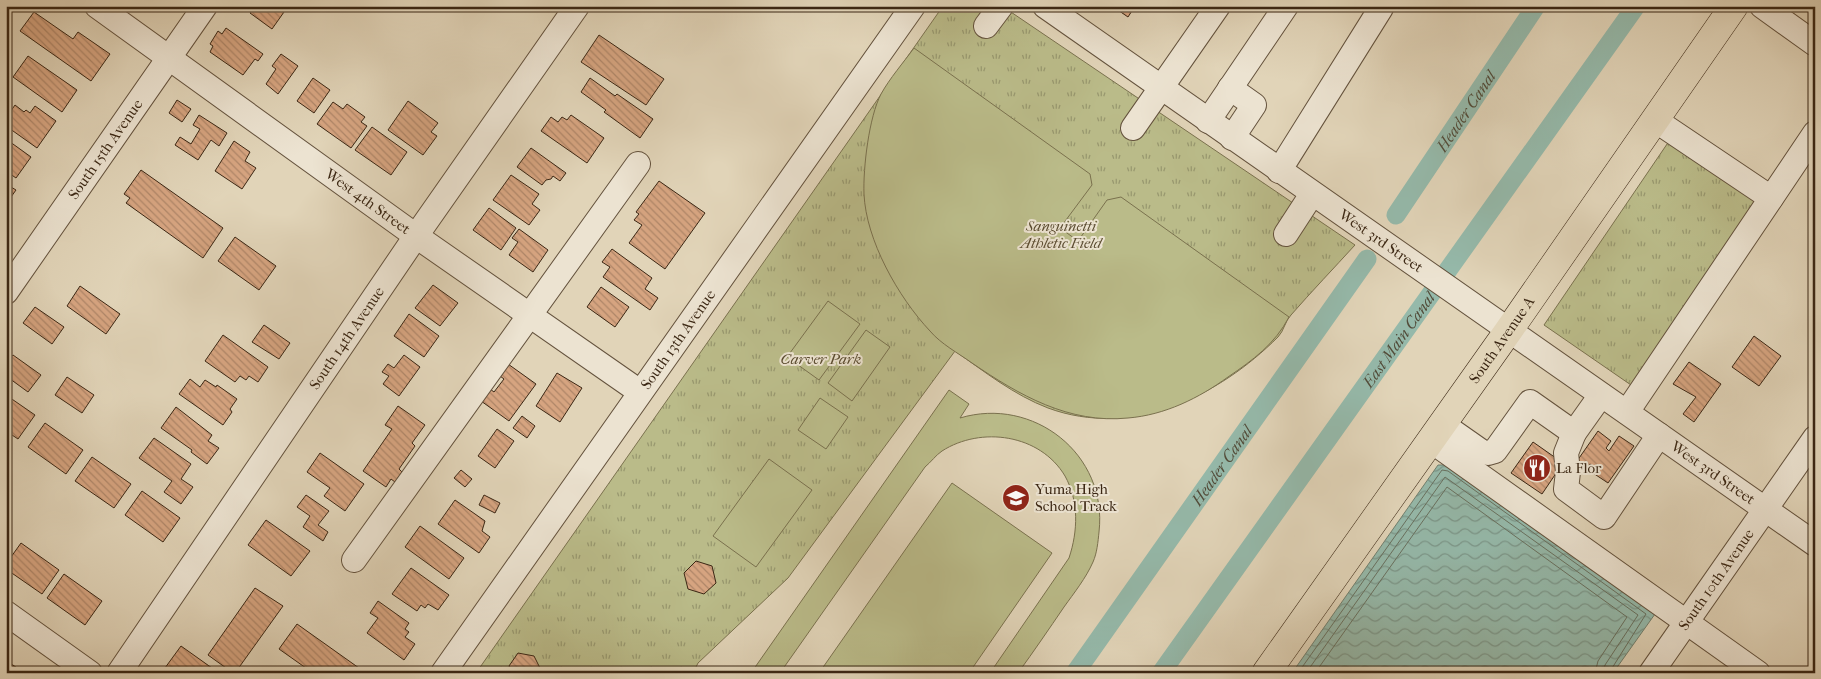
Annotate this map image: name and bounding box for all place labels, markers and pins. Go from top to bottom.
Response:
restaurant icon: La Flor [1522,453,1552,483]
place label: La Flor [1556,459,1602,477]
place label: Yuma High School Track [1034,480,1117,515]
school or university icon: Yuma High School Track [1001,483,1031,513]

